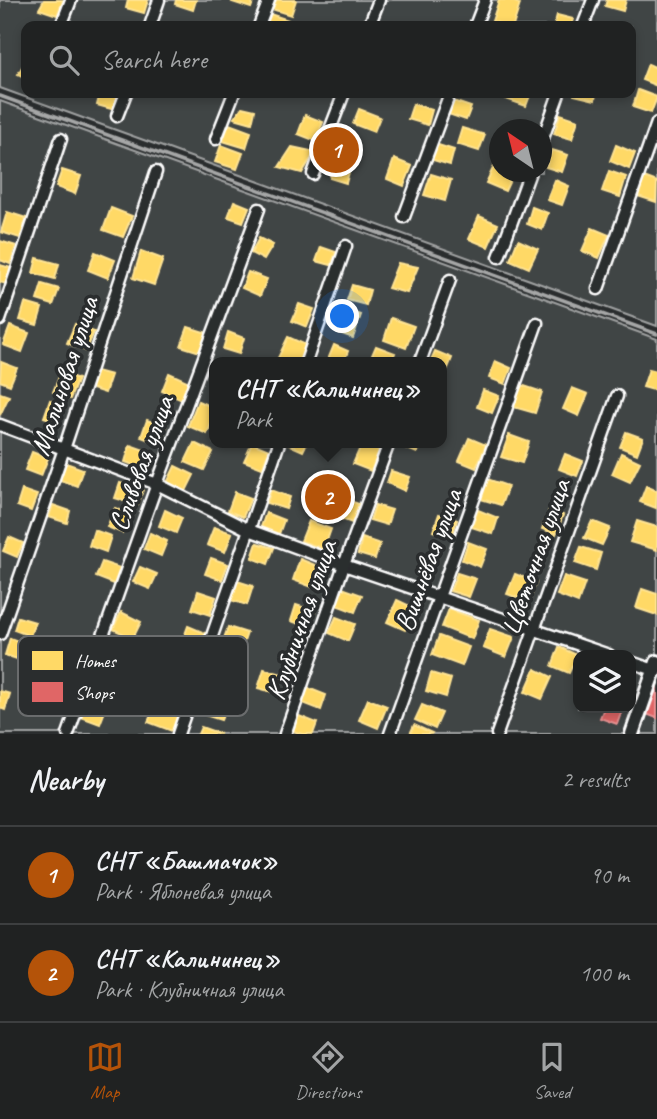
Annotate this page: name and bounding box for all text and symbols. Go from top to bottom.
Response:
search box [21,21,636,98]
icon: search [45,41,83,79]
text: Search here [101,43,207,76]
north arrow [489,119,552,182]
pin: 1 [313,124,359,176]
street label: Малиновая улица [22,291,107,460]
your location [325,299,359,333]
popup [209,357,447,448]
text: СНТ «Калининец» [235,372,421,405]
street label: Сливовая улица [100,389,182,535]
text: Park [235,405,272,434]
pin: 2 [305,471,351,523]
street label: Цветочная улица [492,473,579,640]
street label: Вишнёвая улица [386,483,470,636]
street label: Клубничная улица [257,534,345,704]
legend [18,636,248,716]
text: Homes [75,649,117,673]
map controls [573,650,636,713]
button: layers [573,650,636,713]
text: Shops [75,681,115,705]
text: Nearby [28,761,104,799]
text: 2 results [562,765,629,794]
text: СНТ «Башмачок» [95,844,278,877]
text: 1 [46,861,56,890]
text: 90 m [590,861,629,890]
text: Park · Яблоневая улица [95,877,271,906]
text: СНТ «Калининец» [95,942,280,975]
text: 2 [46,959,56,988]
text: 100 m [580,959,629,988]
text: Park · Клубничная улица [95,975,283,1004]
tab: Map [86,1038,124,1104]
tab: Directions [295,1038,362,1104]
tab: Saved [533,1038,571,1104]

